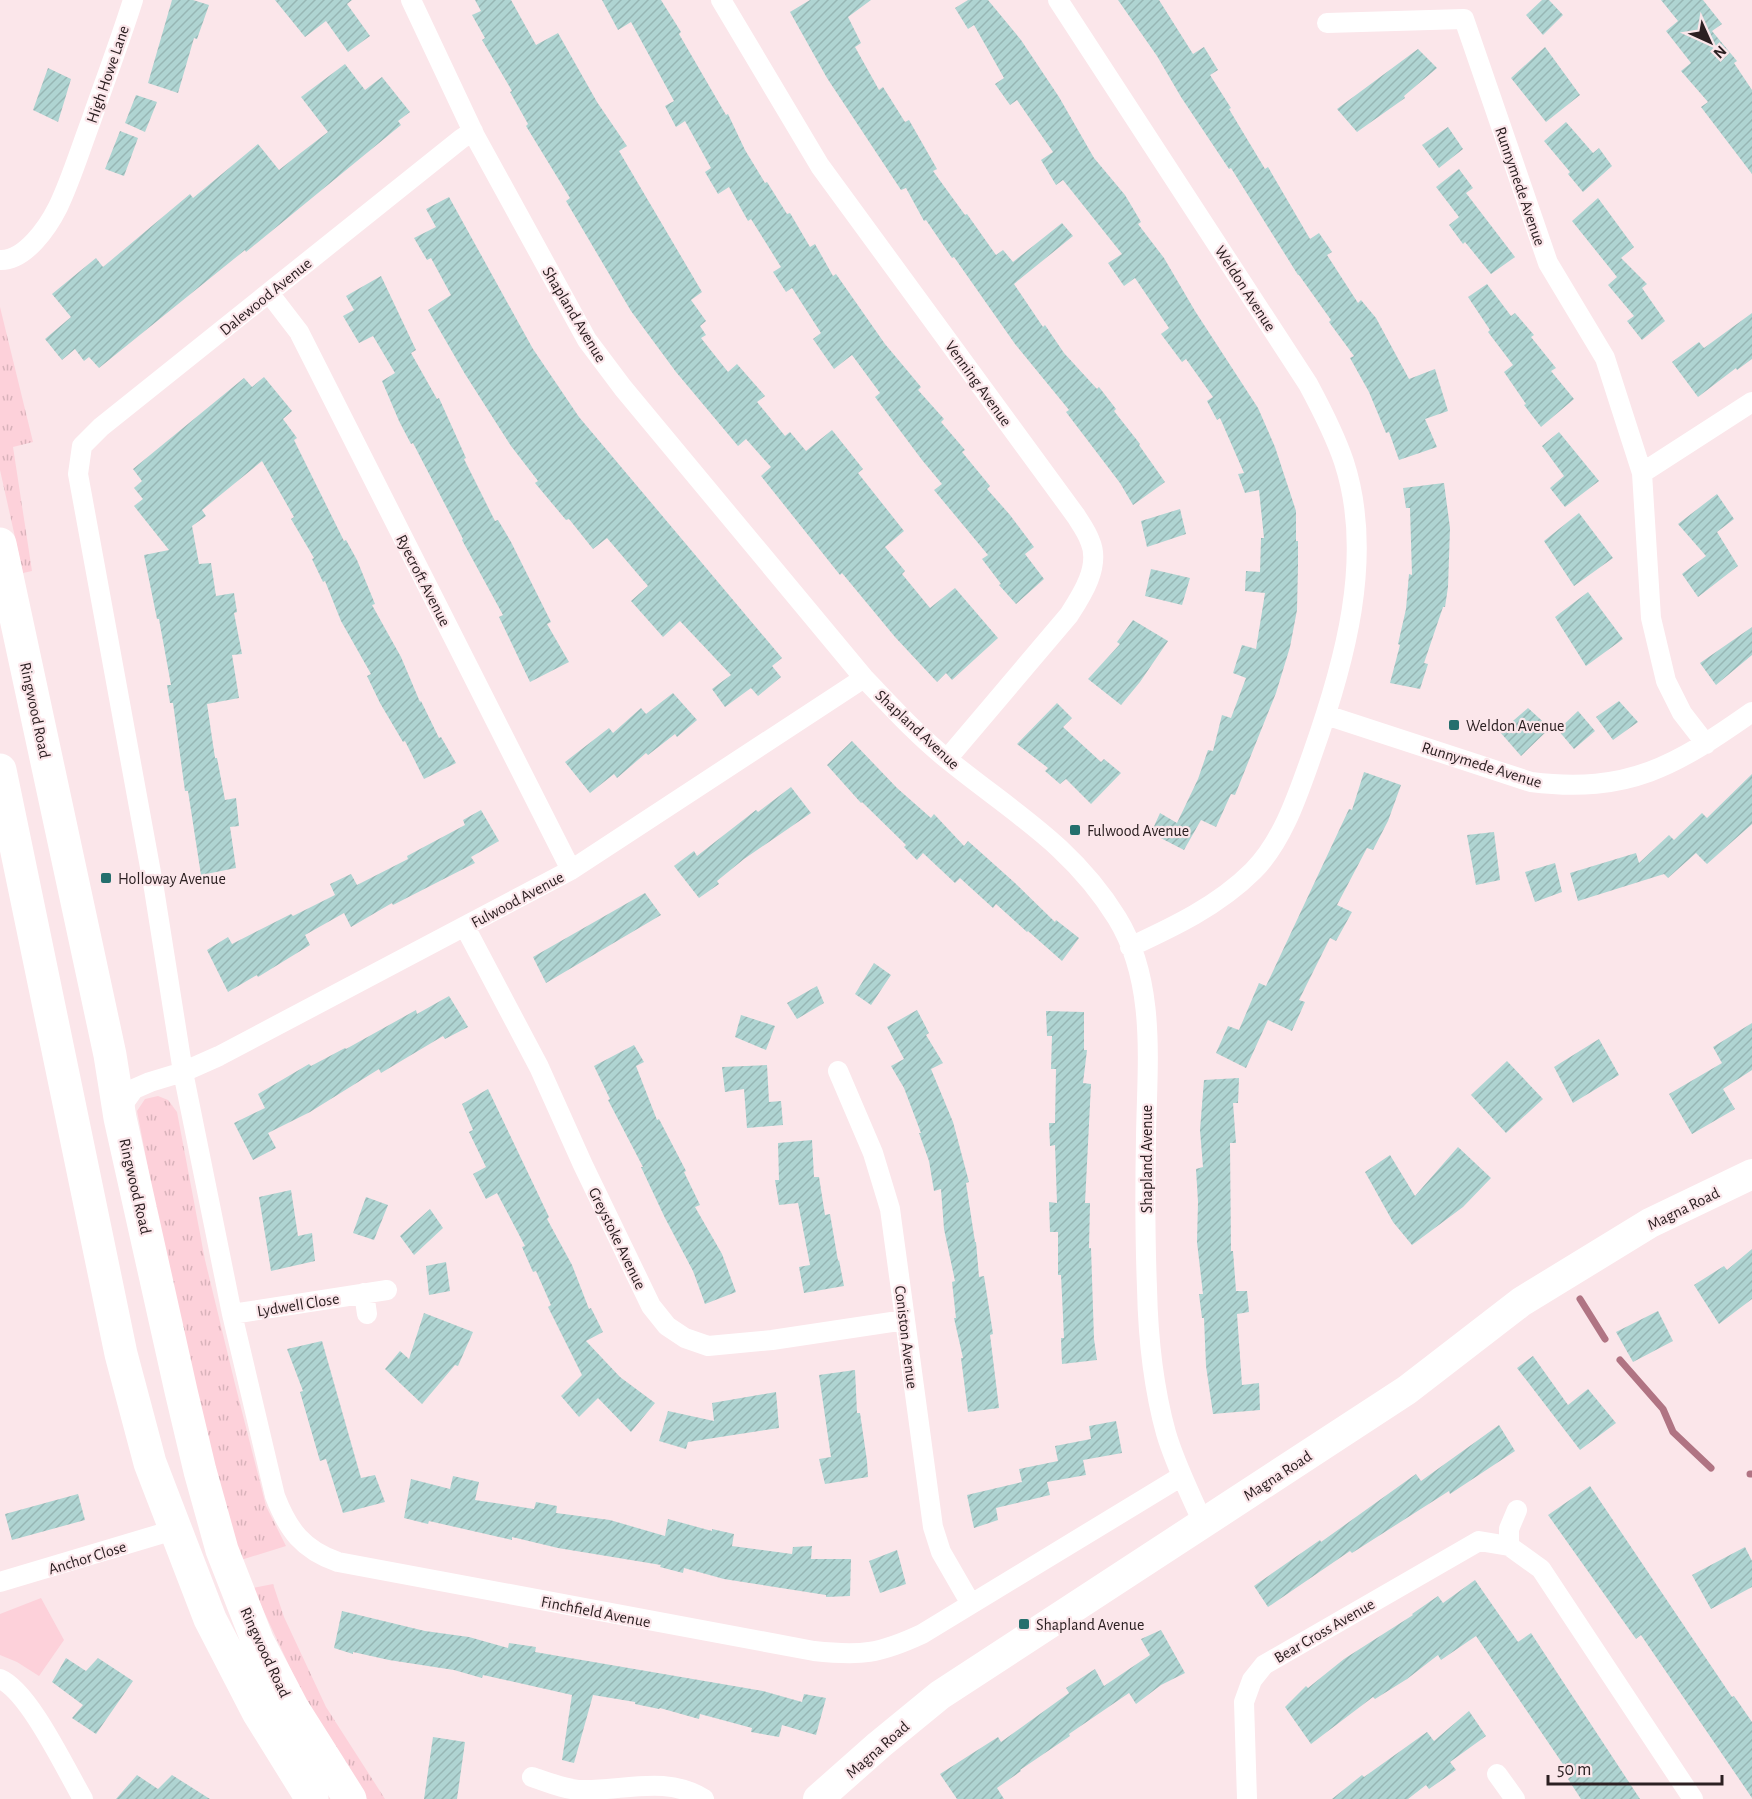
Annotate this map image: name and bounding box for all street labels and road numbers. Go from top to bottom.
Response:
street label: High Howe Lane [84,24,132,125]
street label: Runnymede Avenue [1491,125,1548,248]
street label: Weldon Avenue [1212,243,1279,334]
street label: Dalewood Avenue [217,255,315,339]
street label: Shapland Avenue [539,264,609,365]
street label: Venning Avenue [942,338,1014,429]
street label: Ryecroft Avenue [392,532,453,629]
street label: Ringwood Road [17,661,53,760]
street label: Shapland Avenue [872,687,962,773]
street label: Runnymede Avenue [1420,739,1544,792]
street label: Fulwood Avenue [469,869,566,931]
street label: Shapland Avenue [1139,1105,1155,1213]
street label: Ringwood Road [116,1137,154,1236]
street label: Greystoke Avenue [585,1185,649,1292]
street label: Magna Road [1645,1185,1722,1233]
street label: Coniston Avenue [892,1285,920,1390]
street label: Lydwell Close [256,1291,341,1320]
street label: Magna Road [1241,1448,1315,1504]
street label: Anchor Close [46,1538,128,1577]
street label: Finchfield Avenue [540,1594,652,1630]
street label: Bear Cross Avenue [1272,1596,1377,1666]
street label: Ringwood Road [237,1605,293,1700]
street label: Magna Road [843,1718,912,1781]

